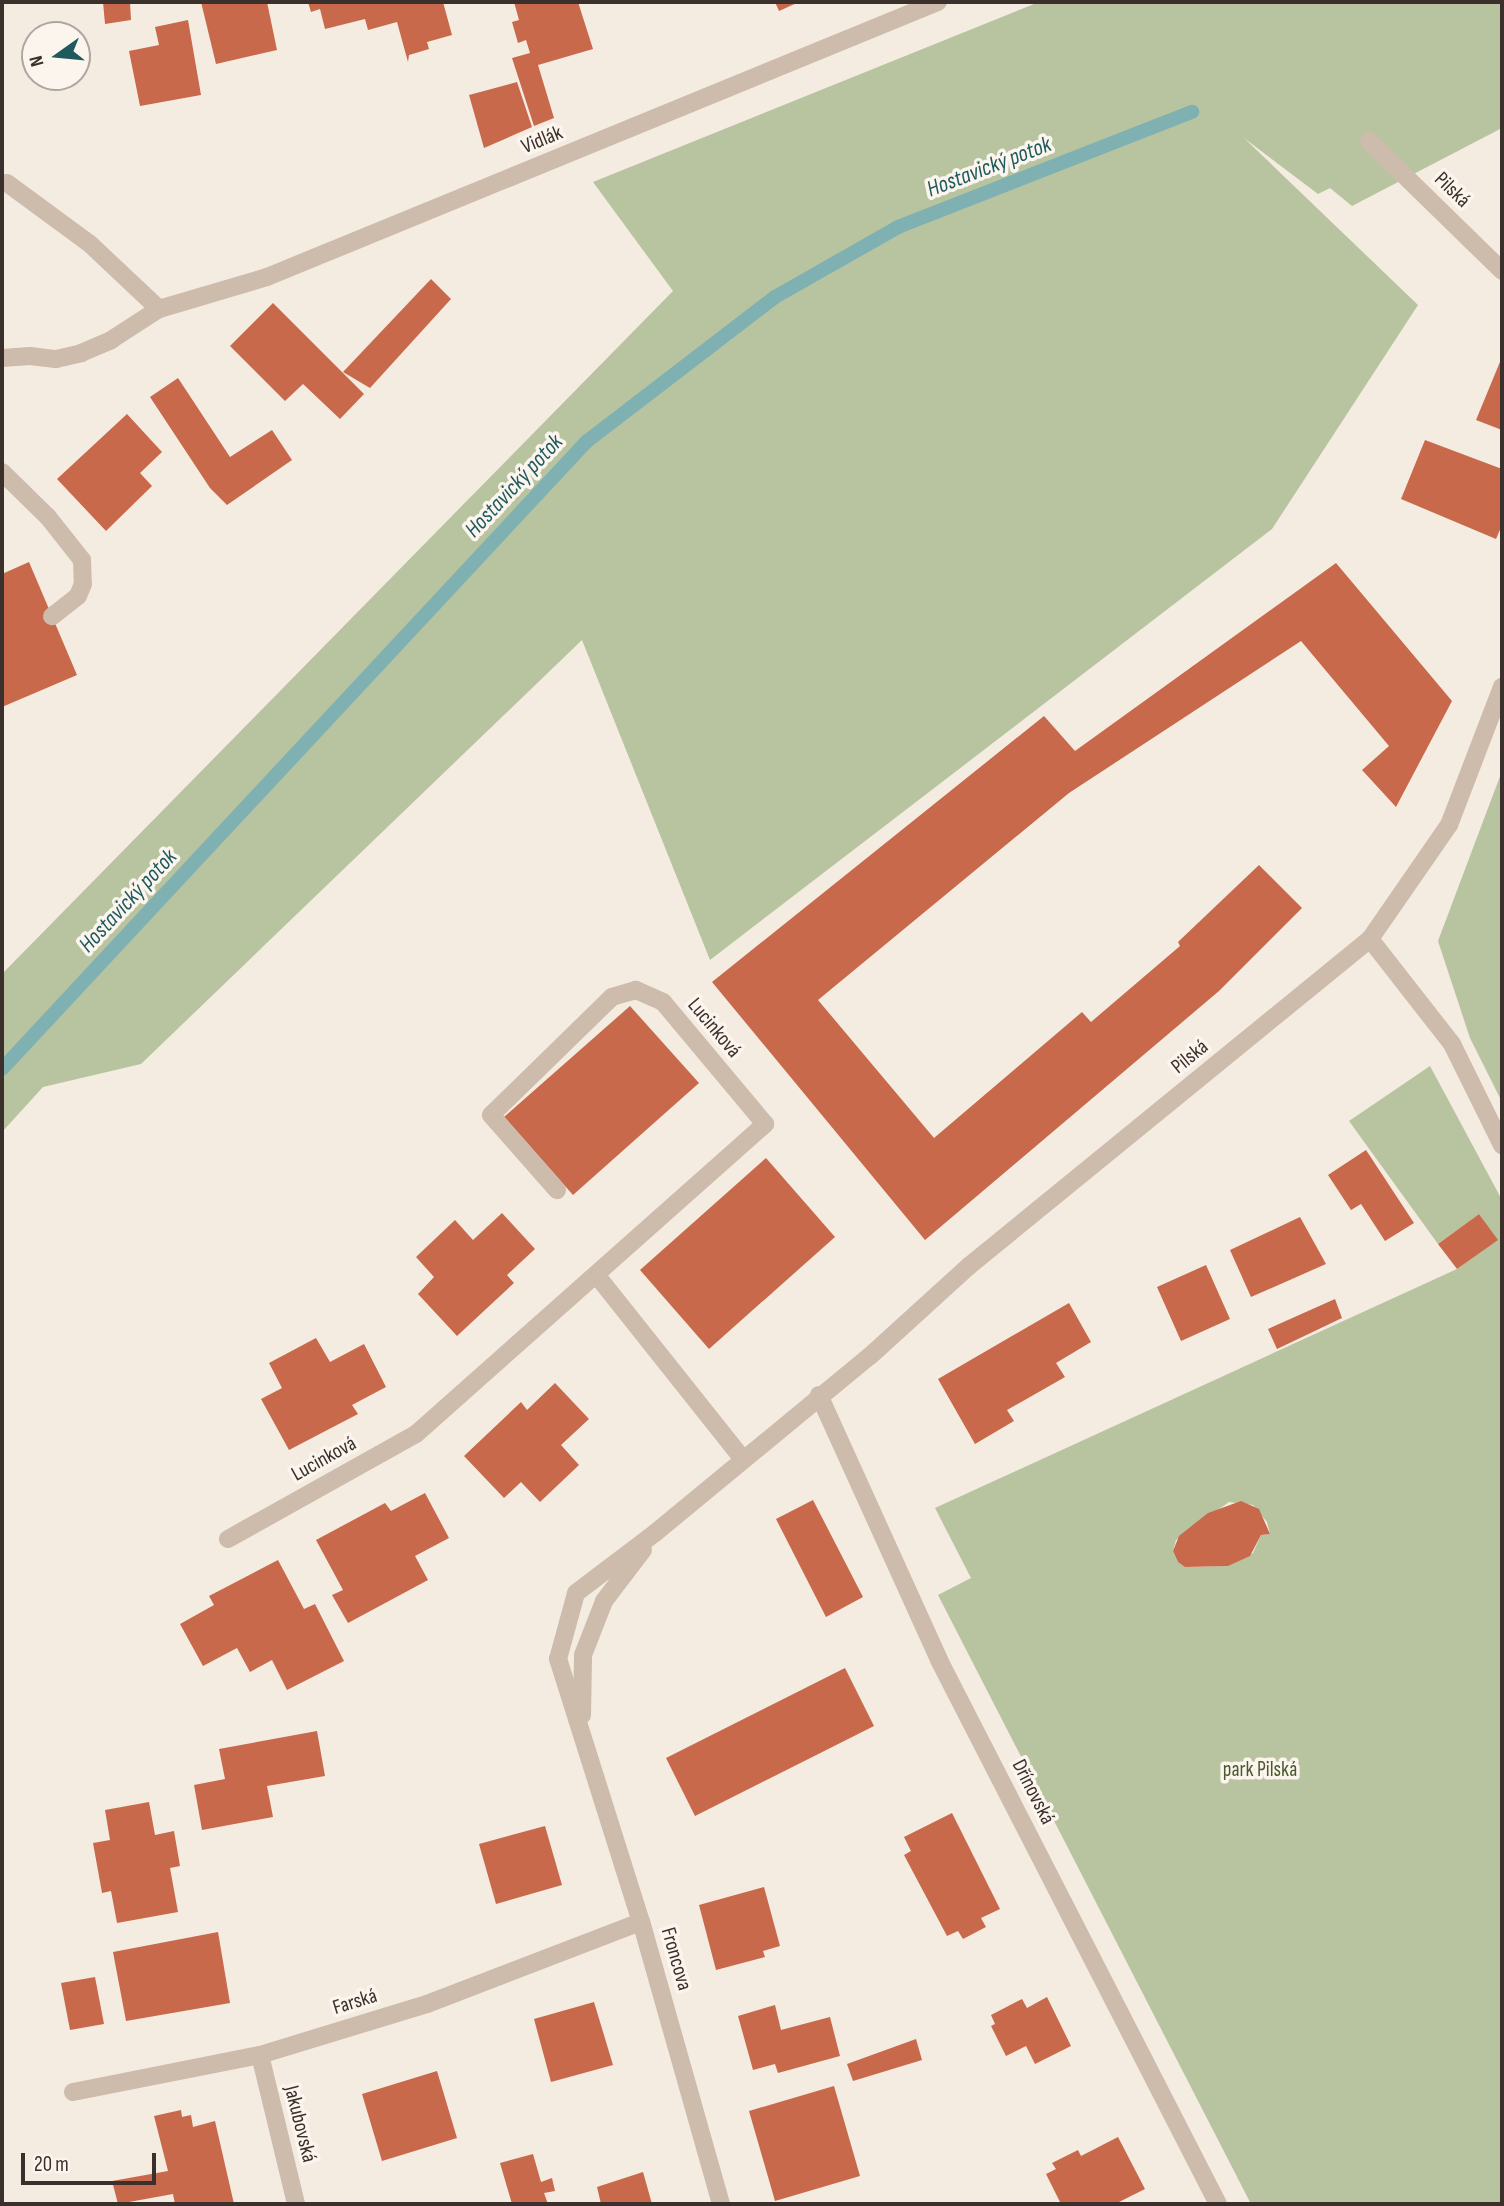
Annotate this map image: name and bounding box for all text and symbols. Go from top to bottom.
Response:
north arrow [21,21,91,91]
text: N [25,53,50,69]
street label: Vidlák [518,120,566,160]
water label: Hostavický potok [923,131,1055,203]
street label: Pilská [1429,167,1475,213]
water label: Hostavický potok [459,429,569,543]
water label: Hostavický potok [73,844,183,958]
street label: Lucinková [682,993,746,1063]
street label: Pilská [1166,1035,1214,1079]
street label: Lucinková [287,1431,361,1487]
street label: Dřínovská [1006,1755,1060,1829]
park label: park Pilská [1223,1757,1297,1783]
street label: Froncova [655,1925,697,1993]
street label: Farská [330,1983,380,2021]
street label: Jakubovská [278,2083,322,2165]
scale bar [24,2140,159,2184]
text: 20 m [34,2152,69,2177]

